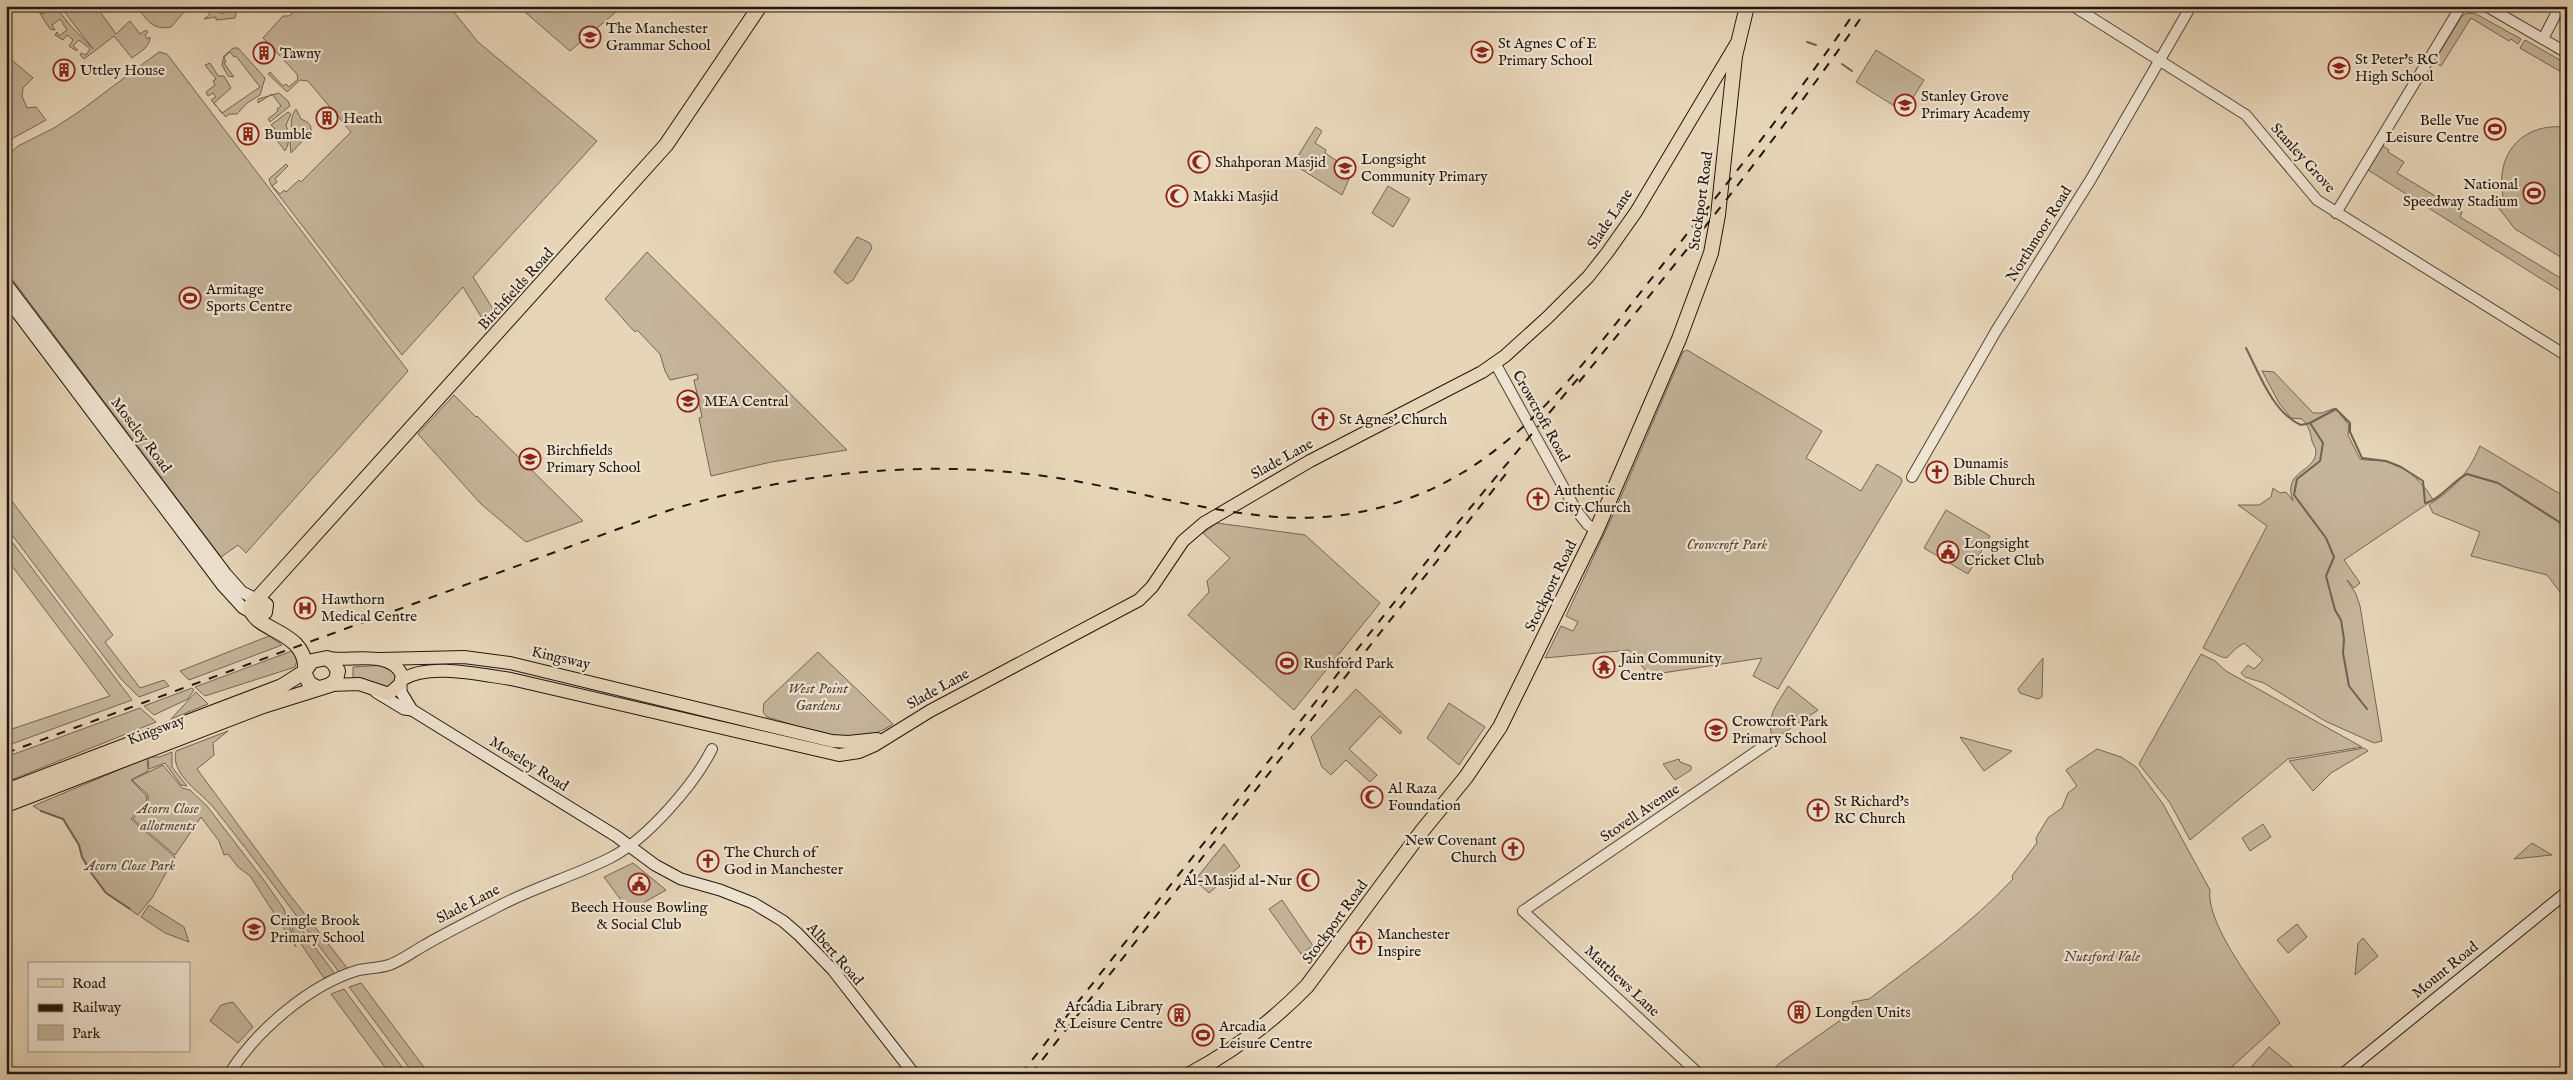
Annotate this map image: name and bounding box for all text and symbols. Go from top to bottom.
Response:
place label: The Manchester Grammar School [606,19,712,55]
school or university icon: The Manchester Grammar School [578,25,602,49]
place label: St Agnes C of E Primary School [1498,34,1597,70]
school or university icon: St Agnes C of E Primary School [1470,40,1494,64]
building icon: Tawny [252,41,276,65]
place label: Tawny [280,44,322,63]
place label: St Peter's RC High School [2355,50,2439,86]
school or university icon: St Peter's RC High School [2327,56,2351,80]
building icon: Uttley House [52,58,76,82]
place label: Uttley House [80,61,165,80]
place label: Stanley Grove Primary Academy [1921,87,2031,123]
school or university icon: Stanley Grove Primary Academy [1893,93,1917,117]
building icon: Heath [315,106,339,130]
place label: Heath [343,109,382,128]
place label: Belle Vue Leisure Centre [2385,111,2479,147]
sports icon: Belle Vue Leisure Centre [2483,117,2507,141]
street label: Stanley Grove [2267,119,2339,197]
building icon: Bumble [236,122,260,146]
place label: Bumble [264,125,312,144]
street label: Stockport Road [1685,149,1717,252]
mosque icon: Shahporan Masjid [1187,150,1211,174]
place label: Longsight Community Primary [1361,150,1488,186]
place label: Shahporan Masjid [1215,153,1327,172]
school or university icon: Longsight Community Primary [1333,156,1357,180]
place label: National Speedway Stadium [2403,175,2519,211]
sports icon: National Speedway Stadium [2522,181,2546,205]
street label: Northmoor Road [2002,182,2077,285]
mosque icon: Makki Masjid [1165,184,1189,208]
street label: Slade Lane [1583,185,1637,253]
place label: Makki Masjid [1193,187,1279,206]
street label: Birchfields Road [474,243,559,334]
place label: Armitage Sports Centre [205,280,292,316]
sports icon: Armitage Sports Centre [178,286,202,310]
street label: Crowcroft Road [1508,367,1574,466]
school or university icon: MEA Central [676,389,700,413]
place label: MEA Central [704,392,790,411]
street label: Moseley Road [106,393,176,477]
church icon: St Agnes' Church [1311,407,1335,431]
place label: St Agnes' Church [1339,410,1447,429]
street label: Slade Lane [1247,434,1317,484]
place label: Birchfields Primary School [546,441,642,477]
school or university icon: Birchfields Primary School [518,447,542,471]
place label: Dunamis Bible Church [1953,454,2035,490]
church icon: Dunamis Bible Church [1925,460,1949,484]
place label: Authentic City Church [1553,481,1631,517]
church icon: Authentic City Church [1526,487,1550,511]
place label: Longsight Cricket Club [1964,534,2044,570]
park label: Crowcroft Park [1686,535,1768,554]
street label: Stockport Road [1521,536,1582,635]
public building icon: Longsight Cricket Club [1936,540,1960,564]
place label: Hawthorn Medical Centre [321,590,417,626]
hospital icon: Hawthorn Medical Centre [293,596,317,620]
street label: Kingsway [530,642,593,674]
place label: Jain Community Centre [1618,649,1722,685]
sports icon: Rushford Park [1275,651,1299,675]
place label: Rushford Park [1303,654,1395,673]
temple icon: Jain Community Centre [1592,655,1616,679]
street label: Slade Lane [903,664,973,714]
park label: West Point Gardens [788,679,849,715]
street label: Kingsway [125,710,188,750]
place label: Crowcroft Park Primary School [1732,712,1829,748]
school or university icon: Crowcroft Park Primary School [1704,718,1728,742]
street label: Moseley Road [486,732,573,796]
place label: Al Raza Foundation [1387,779,1461,815]
street label: Stovell Avenue [1597,779,1683,846]
mosque icon: Al Raza Foundation [1360,785,1384,809]
place label: St Richard's RC Church [1834,792,1909,828]
church icon: St Richard's RC Church [1806,798,1830,822]
park label: Acorn Close allotments [135,799,199,835]
place label: New Covenant Church [1405,831,1497,867]
church icon: New Covenant Church [1501,837,1525,861]
place label: The Church of God in Manchester [724,843,844,879]
church icon: The Church of God in Manchester [696,849,720,873]
park label: Acorn Close Park [83,856,175,875]
mosque icon: Al-Masjid al-Nur [1296,868,1320,892]
place label: Al-Masjid al-Nur [1182,871,1292,890]
public building icon: Beech House Bowling & Social Club [627,872,651,896]
street label: Stockport Road [1298,875,1372,968]
street label: Slade Lane [433,880,503,928]
place label: Beech House Bowling & Social Club [570,898,708,934]
place label: Cringle Brook Primary School [270,911,366,947]
school or university icon: Cringle Brook Primary School [242,917,266,941]
street label: Albert Road [802,918,868,990]
place label: Manchester Inspire [1377,925,1450,961]
church icon: Manchester Inspire [1349,931,1373,955]
street label: Mount Road [2408,937,2483,1003]
street label: Matthews Lane [1580,941,1664,1021]
park label: Nutsford Vale [2064,947,2140,966]
legend [28,962,190,1052]
text: Road [72,974,107,993]
place label: Arcadia Library & Leisure Centre [1055,997,1164,1033]
text: Railway [72,998,122,1017]
building icon: Longden Units [1787,1000,1811,1024]
building icon: Arcadia Library & Leisure Centre [1167,1003,1191,1027]
place label: Longden Units [1815,1003,1911,1022]
place label: Arcadia Leisure Centre [1218,1017,1313,1053]
sports icon: Arcadia Leisure Centre [1191,1023,1215,1047]
text: Park [72,1024,102,1043]

